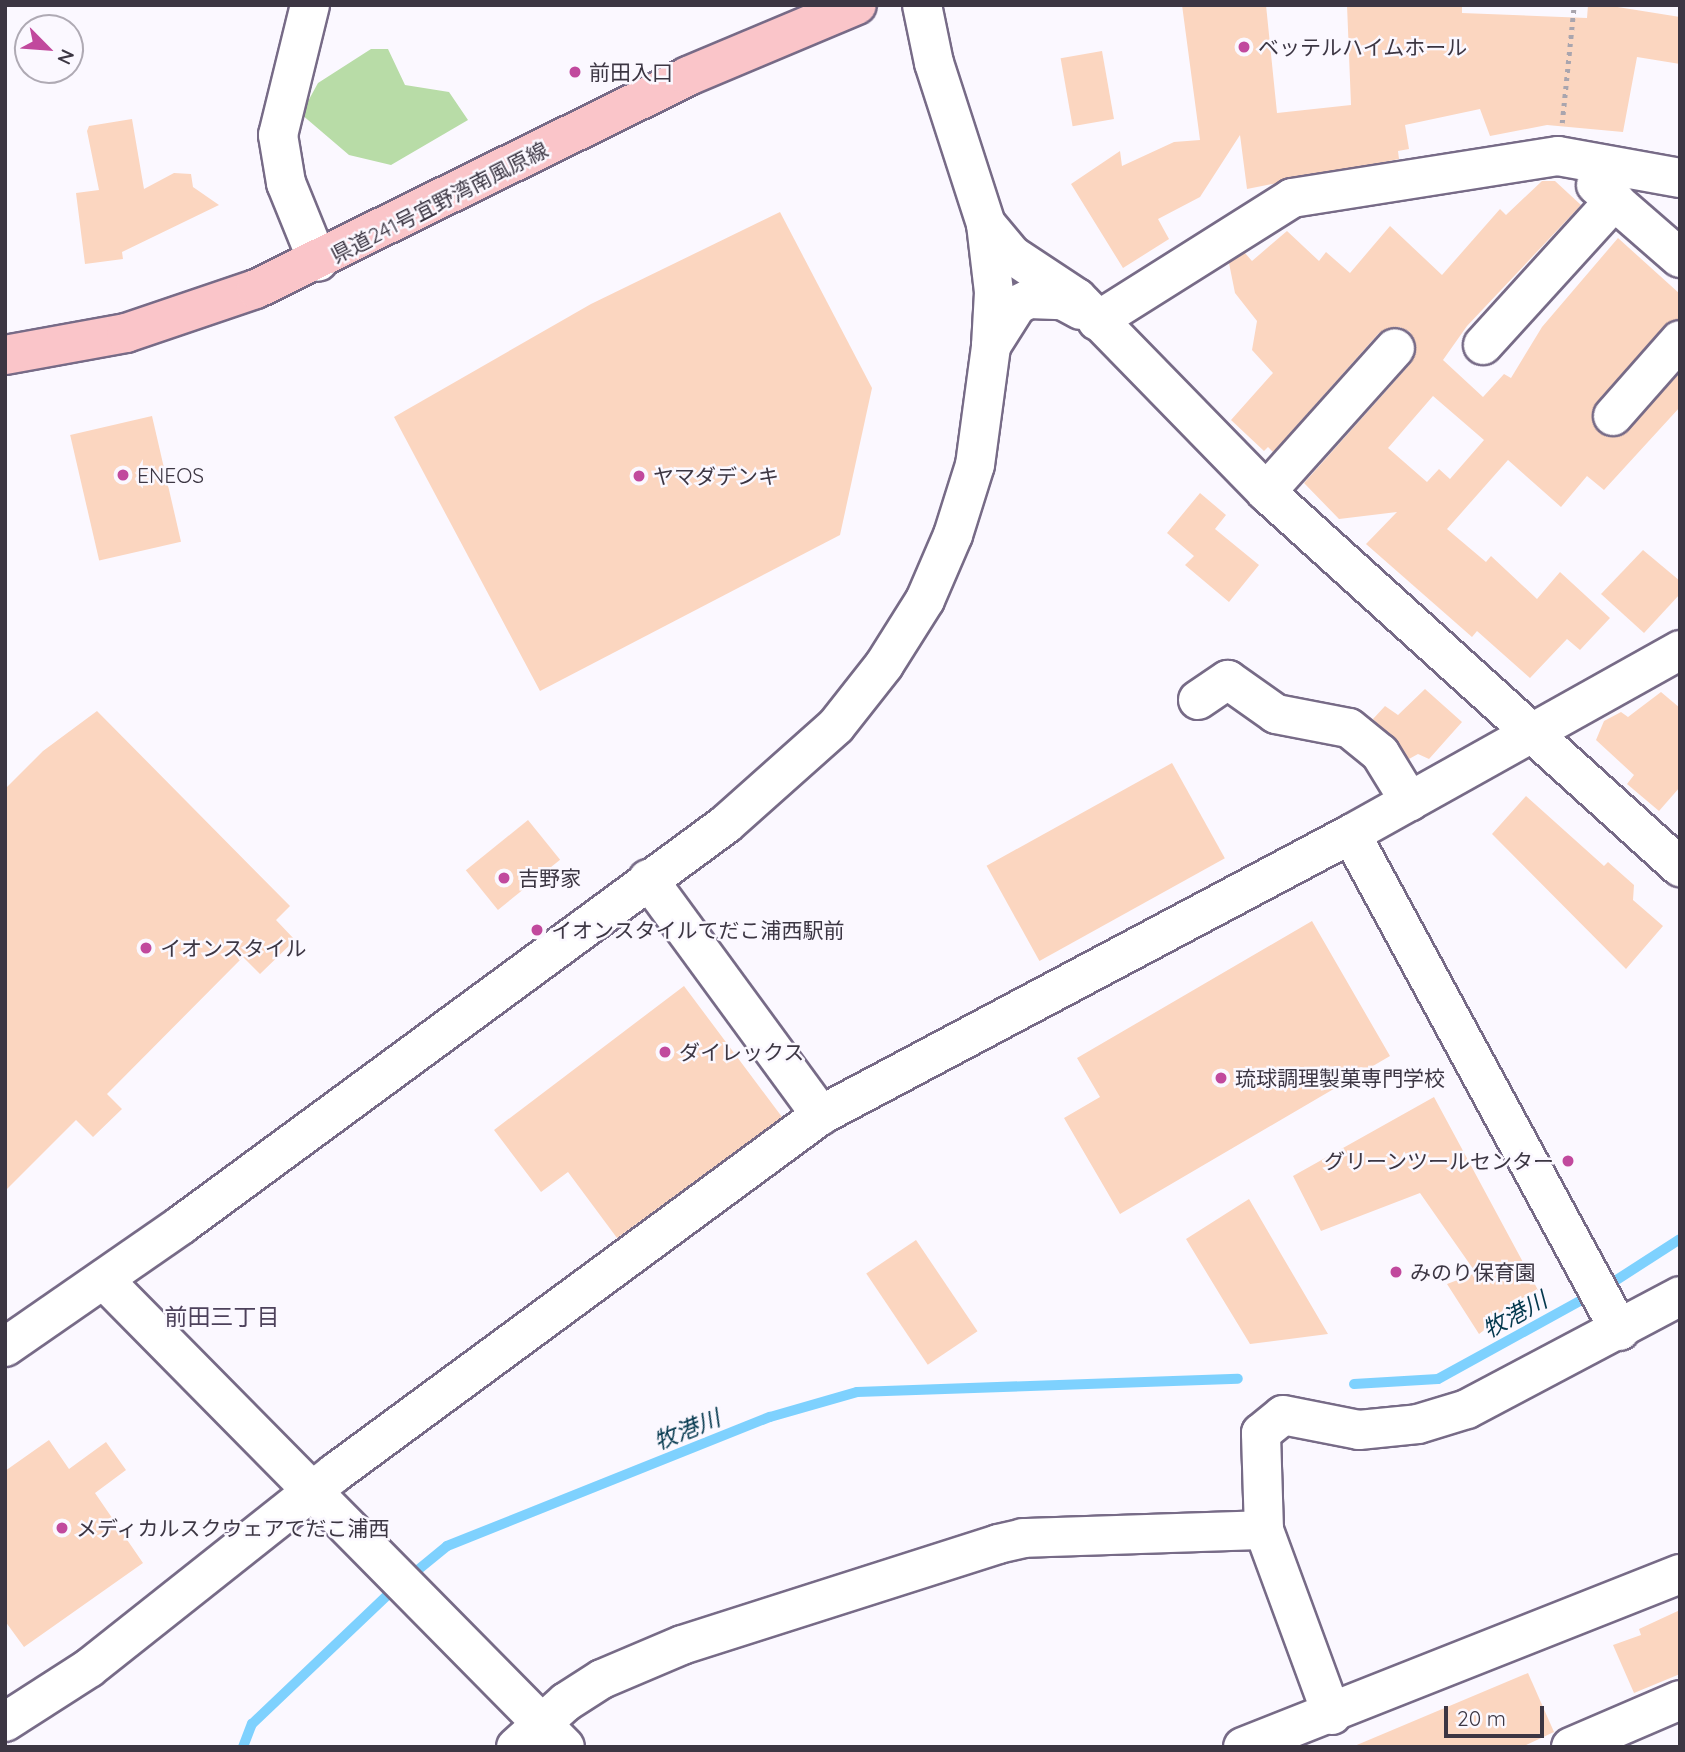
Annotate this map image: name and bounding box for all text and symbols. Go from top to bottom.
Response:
north arrow [14,14,84,84]
place label: ベッテルハイムホール [1258,34,1468,60]
marker: ベッテルハイムホール [1236,39,1252,55]
text: N [52,46,80,68]
place label: 前田入口 [589,59,673,85]
marker: 前田入口 [567,64,583,80]
street label: 県道241号宜野湾南風原線 [326,136,552,268]
place label: ENEOS [137,462,204,488]
place label: ヤマダデンキ [653,463,779,489]
marker: ENEOS [115,467,131,483]
marker: ヤマダデンキ [631,468,647,484]
place label: 吉野家 [518,865,581,891]
marker: 吉野家 [496,870,512,886]
place label: イオンスタイルてだこ浦西駅前 [551,917,845,943]
marker: イオンスタイルてだこ浦西駅前 [529,922,545,938]
place label: イオンスタイル [160,935,307,961]
marker: イオンスタイル [138,940,154,956]
place label: ダイレックス [679,1039,805,1065]
marker: ダイレックス [657,1044,673,1060]
place label: 琉球調理製菓専門学校 [1235,1065,1445,1091]
marker: 琉球調理製菓専門学校 [1213,1070,1229,1086]
place label: グリーンツールセンター [1323,1148,1554,1174]
marker: グリーンツールセンター [1560,1153,1576,1169]
place label: みのり保育園 [1410,1259,1536,1285]
marker: みのり保育園 [1388,1264,1404,1280]
water label: 牧港川 [1478,1286,1552,1344]
district label: 前田三丁目 [165,1303,279,1331]
water label: 牧港川 [650,1404,724,1456]
place label: メディカルスクウェアてだこ浦西 [76,1515,391,1541]
marker: メディカルスクウェアてだこ浦西 [54,1520,70,1536]
scale bar [1447,1692,1547,1736]
text: 20 m [1457,1705,1506,1731]

